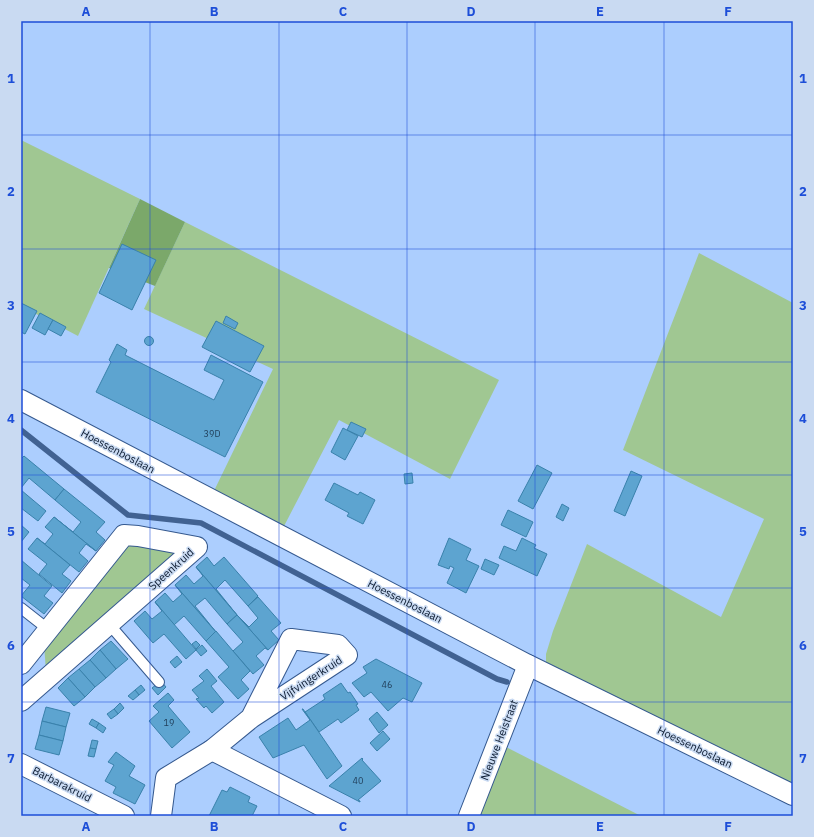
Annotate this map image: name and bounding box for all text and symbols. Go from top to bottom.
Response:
text: A [82,3,91,20]
text: B [210,3,219,20]
text: C [339,3,348,20]
text: D [466,3,476,20]
text: E [596,3,604,20]
text: F [724,3,732,20]
text: 1 [7,70,15,87]
text: 1 [799,70,807,87]
text: 2 [7,183,15,200]
text: 2 [799,183,807,200]
text: 3 [7,297,15,314]
text: 3 [799,297,807,314]
text: 4 [7,410,15,427]
text: 4 [799,410,807,427]
street label: Hoessenboslaan [79,426,157,476]
house number: 39D [204,428,220,439]
text: 5 [7,523,15,540]
text: 5 [799,523,807,540]
street label: Speenkruid [145,545,197,593]
street label: Hoessenboslaan [365,576,445,626]
text: 6 [7,637,15,654]
text: 6 [799,637,807,654]
street label: Vijfvingerkruid [277,653,345,703]
house number: 46 [382,679,392,690]
street label: Nieuwe Heistraat [477,698,521,782]
house number: 19 [164,717,174,728]
street label: Hoessenboslaan [655,723,735,771]
text: 7 [7,750,15,767]
text: 7 [799,750,807,767]
street label: Barbarakruid [30,763,94,805]
house number: 40 [353,775,363,786]
text: A [82,818,91,835]
text: B [210,818,219,835]
text: C [339,818,348,835]
text: D [466,818,476,835]
text: E [596,818,604,835]
text: F [724,818,732,835]

